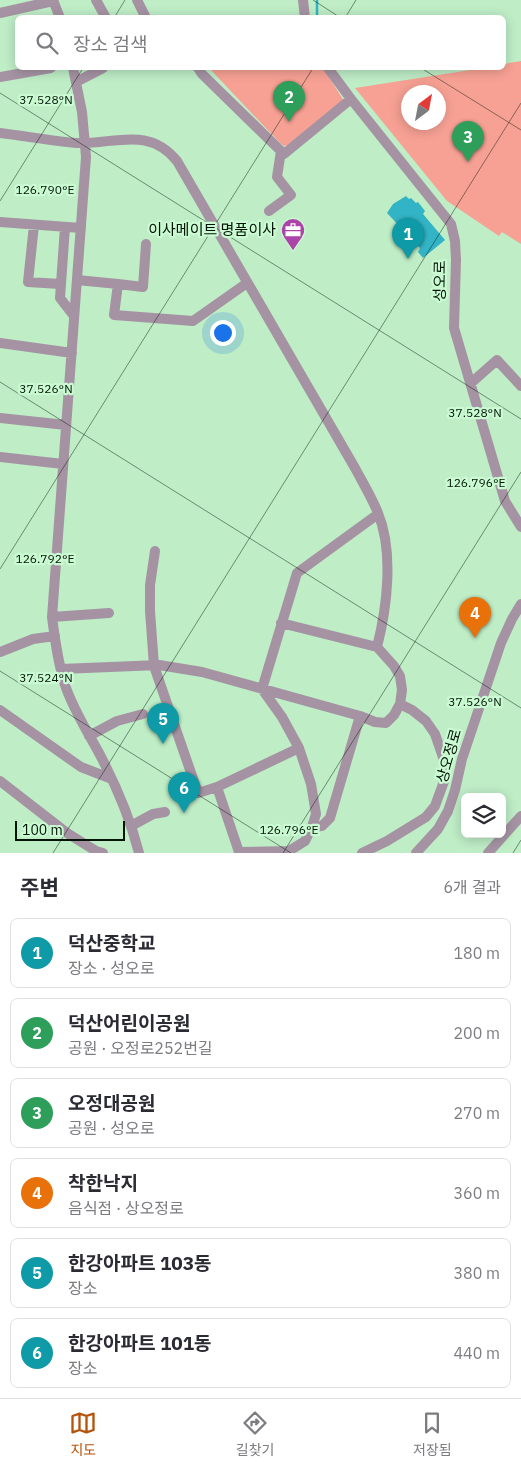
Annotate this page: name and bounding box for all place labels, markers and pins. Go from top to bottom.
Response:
pin: 2 [273,81,305,122]
pin: 3 [452,121,484,162]
office icon: 이사메이트 명품이사 [280,217,306,251]
pin: 1 [392,218,424,259]
place label: 이사메이트 명품이사 [148,220,276,239]
pin: 4 [459,597,491,638]
pin: 5 [147,703,179,744]
pin: 6 [168,772,200,813]

